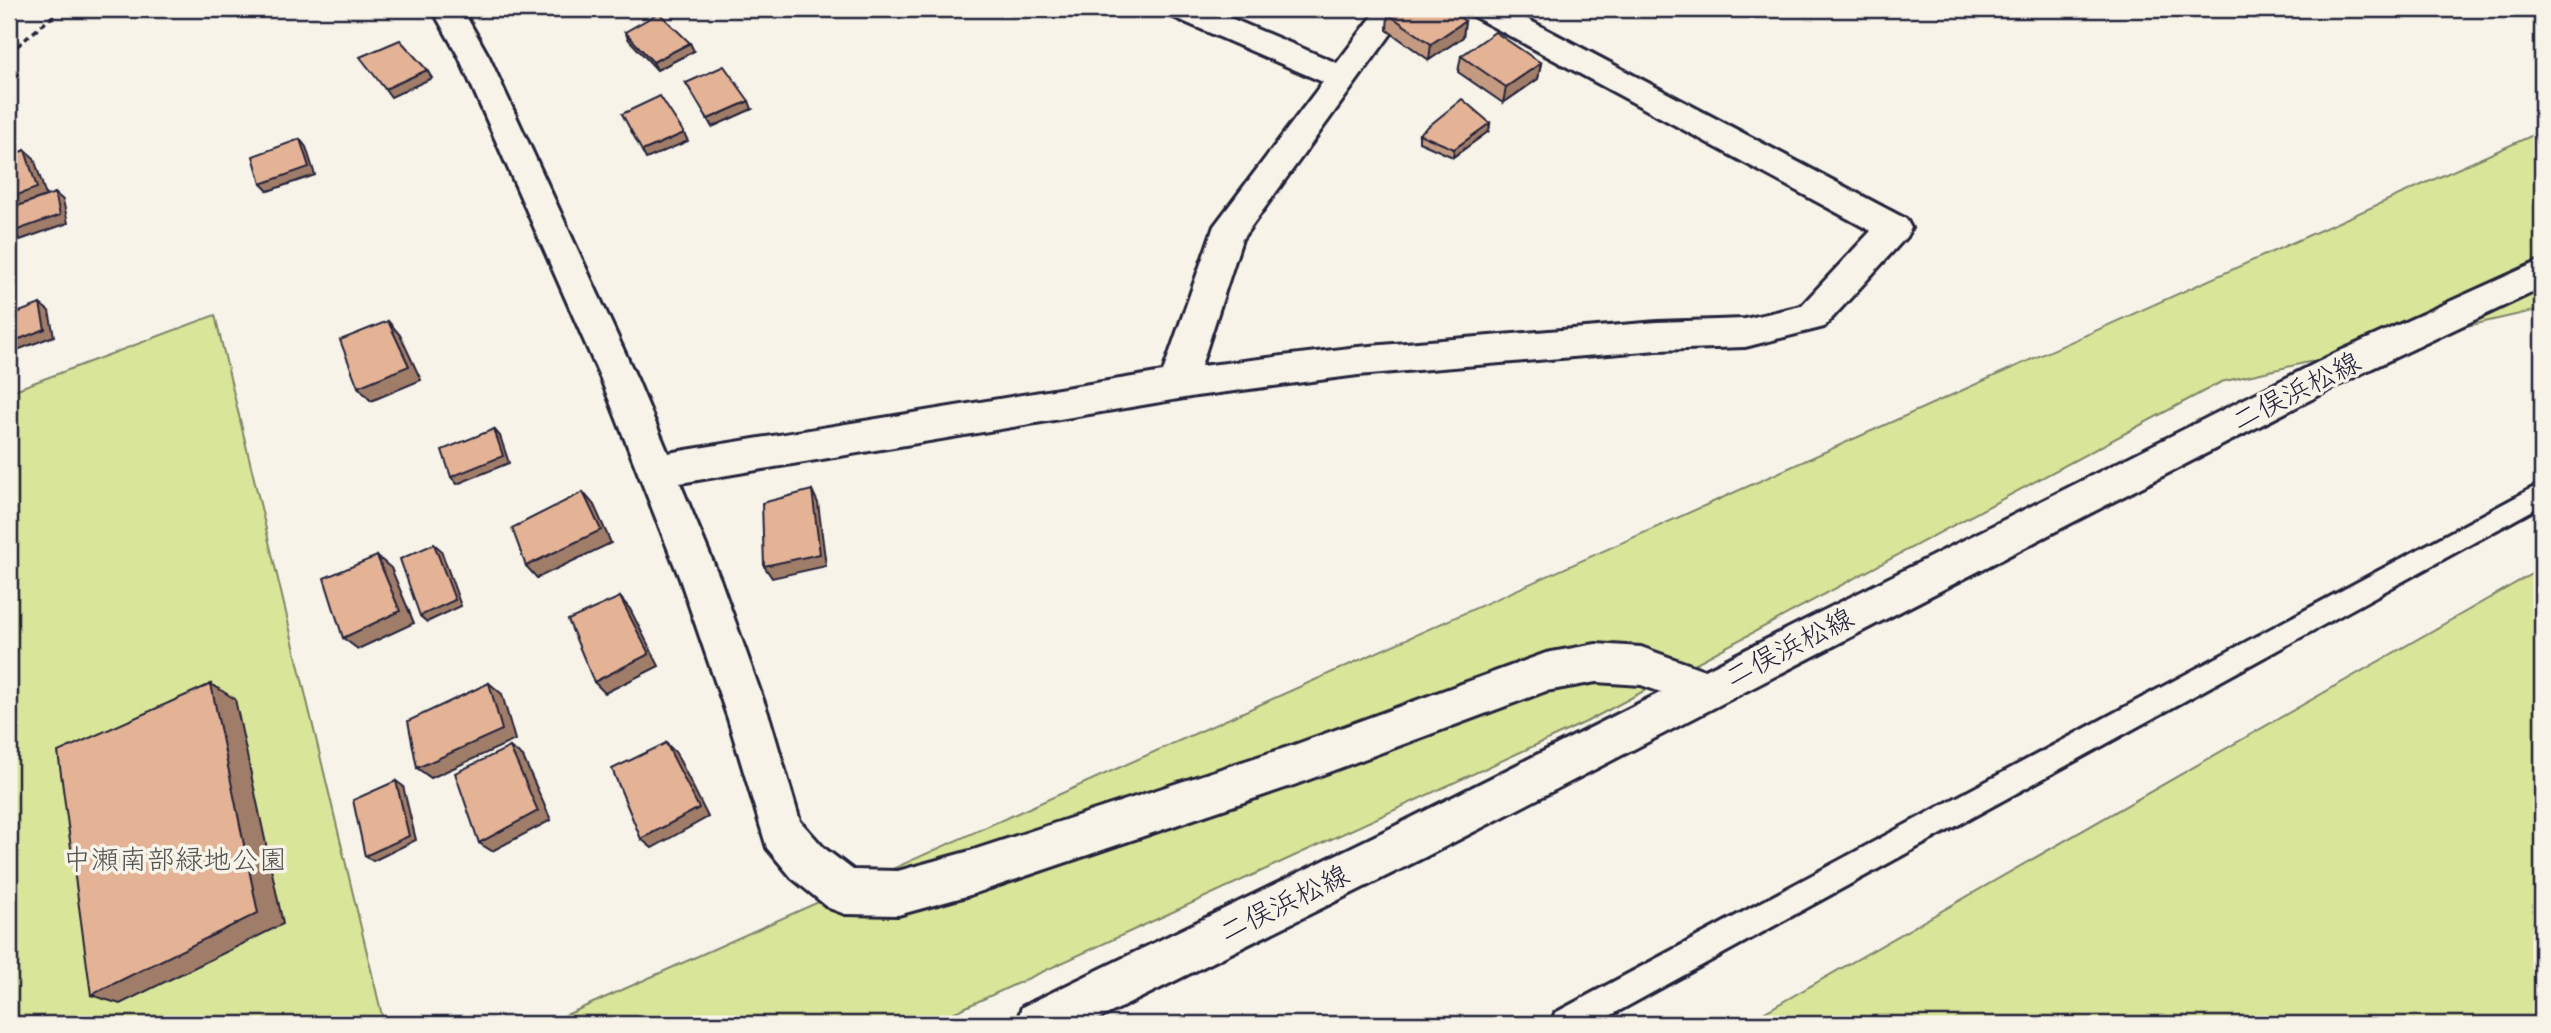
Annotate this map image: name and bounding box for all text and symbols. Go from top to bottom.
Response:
street label: 二俣浜松線 [2226,344,2366,438]
street label: 二俣浜松線 [1719,600,1859,694]
park label: 中瀬南部緑地公園 [63,842,287,877]
street label: 二俣浜松線 [1213,857,1355,949]

